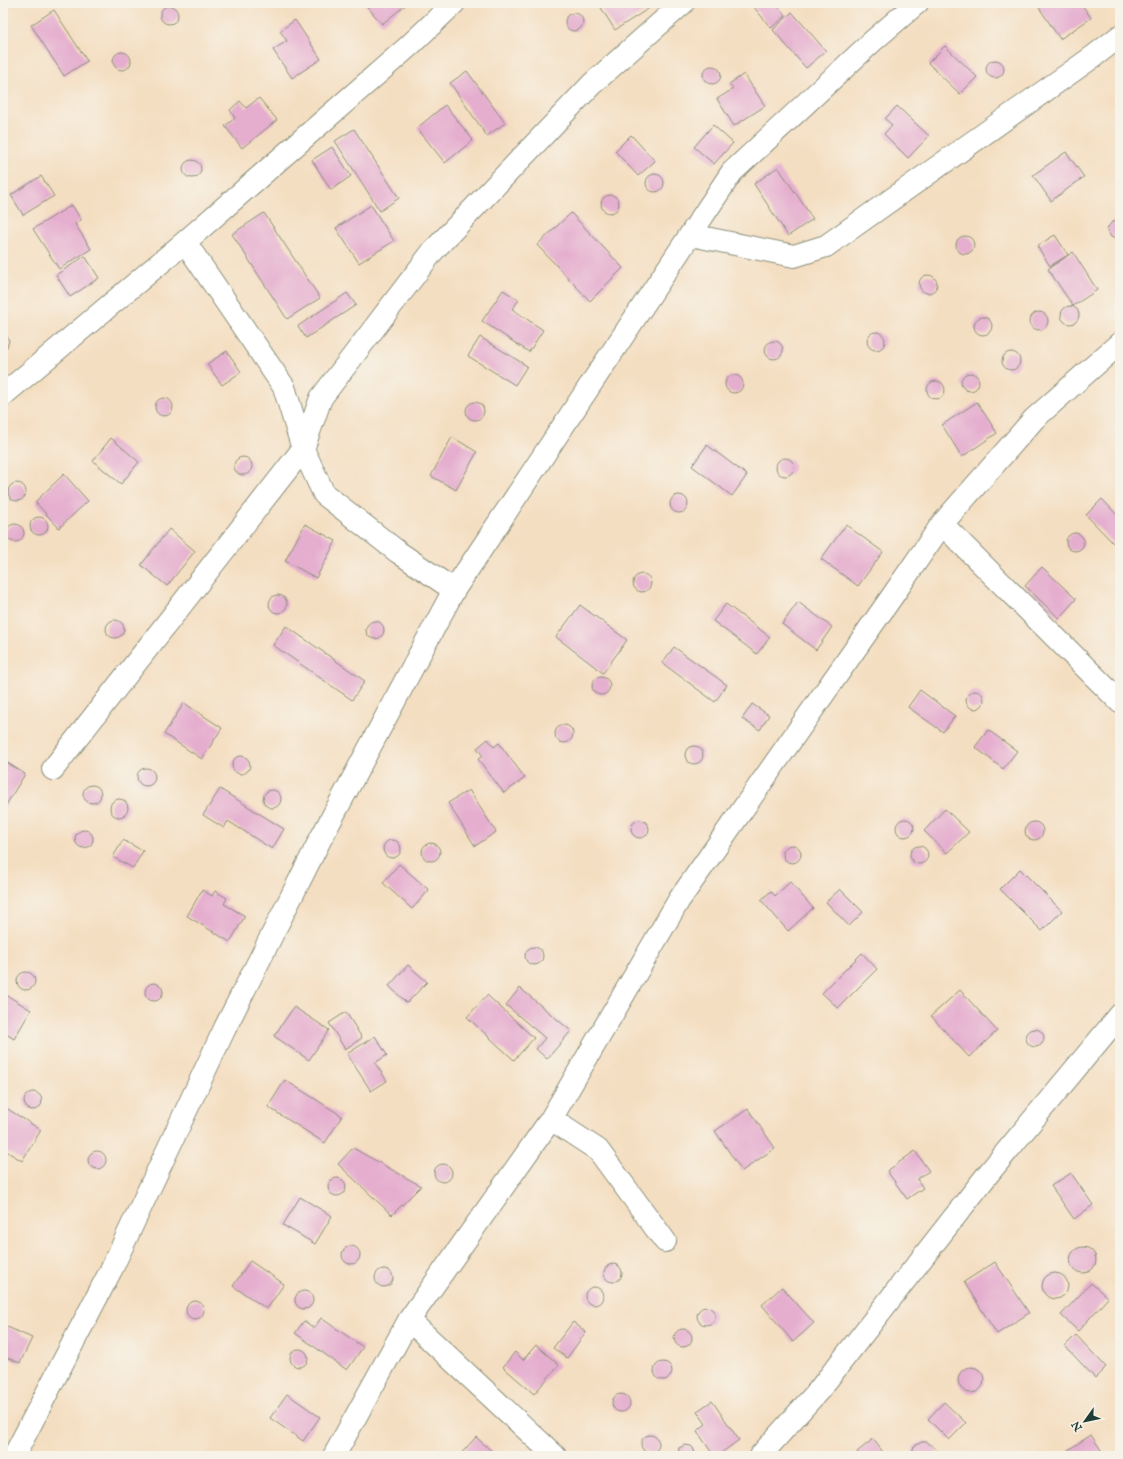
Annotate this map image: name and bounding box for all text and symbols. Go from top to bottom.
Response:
north arrow [1065,1401,1105,1441]
text: N [1069,1418,1086,1435]

